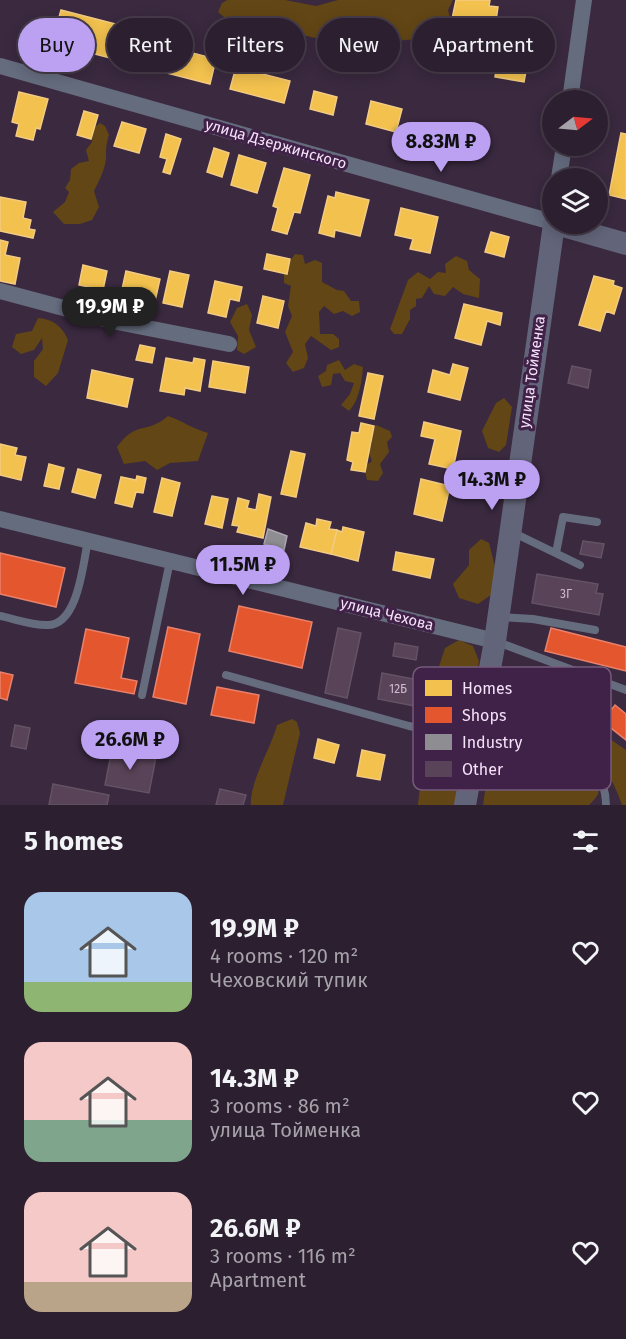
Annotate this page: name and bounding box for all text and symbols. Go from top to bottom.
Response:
chip: Buy [18,18,95,72]
chip: Rent [107,18,193,72]
chip: Filters [205,18,305,72]
chip: New [317,18,400,72]
chip: Apartment [412,18,555,72]
north arrow [542,90,608,156]
map controls [542,90,608,234]
street label: улица Дзержинского [203,115,349,173]
pin: 8.83M ₽ [386,122,496,173]
text: 8.83M ₽ [406,129,476,153]
button: layers [542,168,608,234]
pin: 19.9M ₽ [55,287,165,338]
text: 19.9M ₽ [76,294,144,318]
street label: улица Тойменка [515,315,549,429]
pin: 14.3M ₽ [437,460,547,511]
text: 14.3M ₽ [458,467,526,491]
pin: 11.5M ₽ [188,545,298,596]
text: 11.5M ₽ [210,552,276,576]
house number: 3Г [560,587,572,601]
street label: улица Чехова [339,594,435,634]
legend [413,667,611,790]
text: Homes [462,679,512,698]
house number: 12Б [389,682,407,696]
text: Shops [462,706,506,725]
pin: 26.6M ₽ [75,720,185,771]
text: 26.6M ₽ [95,727,165,751]
text: Industry [462,733,522,752]
text: Other [462,760,504,779]
icon: filters [569,825,602,858]
text: 5 homes [24,826,123,857]
text: 19.9M ₽ [210,913,299,944]
icon: home [72,916,144,988]
icon: heart [569,936,602,969]
text: 4 rooms · 120 m² [210,944,358,968]
text: Чеховский тупик [210,968,368,992]
text: 14.3M ₽ [210,1063,299,1094]
icon: home [72,1066,144,1138]
icon: heart [569,1086,602,1119]
text: 3 rooms · 86 m² [210,1094,350,1118]
text: улица Тойменка [210,1118,361,1142]
text: 26.6M ₽ [210,1213,301,1244]
icon: home [72,1216,144,1288]
icon: heart [569,1236,602,1269]
text: 3 rooms · 116 m² [210,1244,356,1268]
text: Apartment [210,1268,306,1292]

